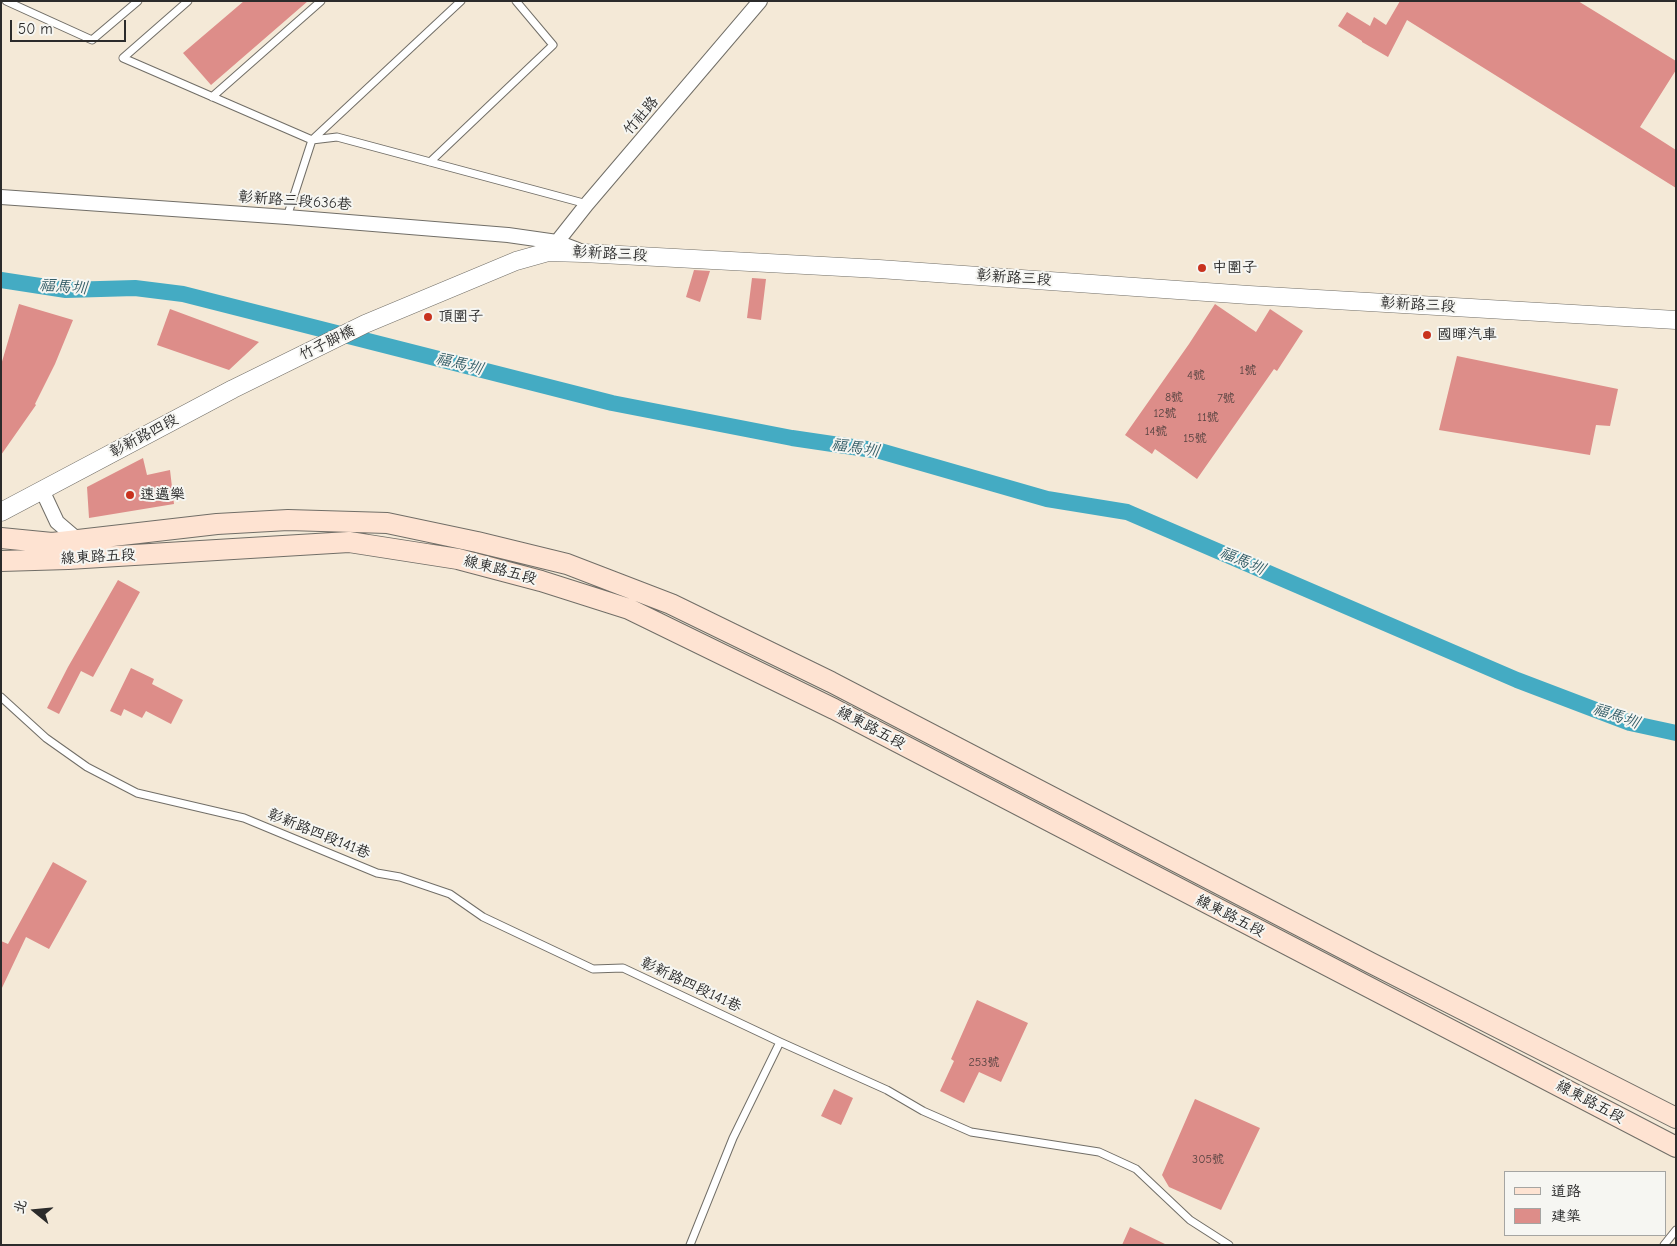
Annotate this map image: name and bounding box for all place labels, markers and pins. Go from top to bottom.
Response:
place label: 中圍子 [1212,259,1257,277]
marker: 中圍子 [1196,262,1208,274]
place label: 頂圍子 [438,308,483,326]
marker: 頂圍子 [422,311,434,323]
place label: 國暉汽車 [1437,326,1497,344]
marker: 國暉汽車 [1421,329,1433,341]
place label: 速邁樂 [140,486,185,504]
marker: 速邁樂 [124,489,136,501]

